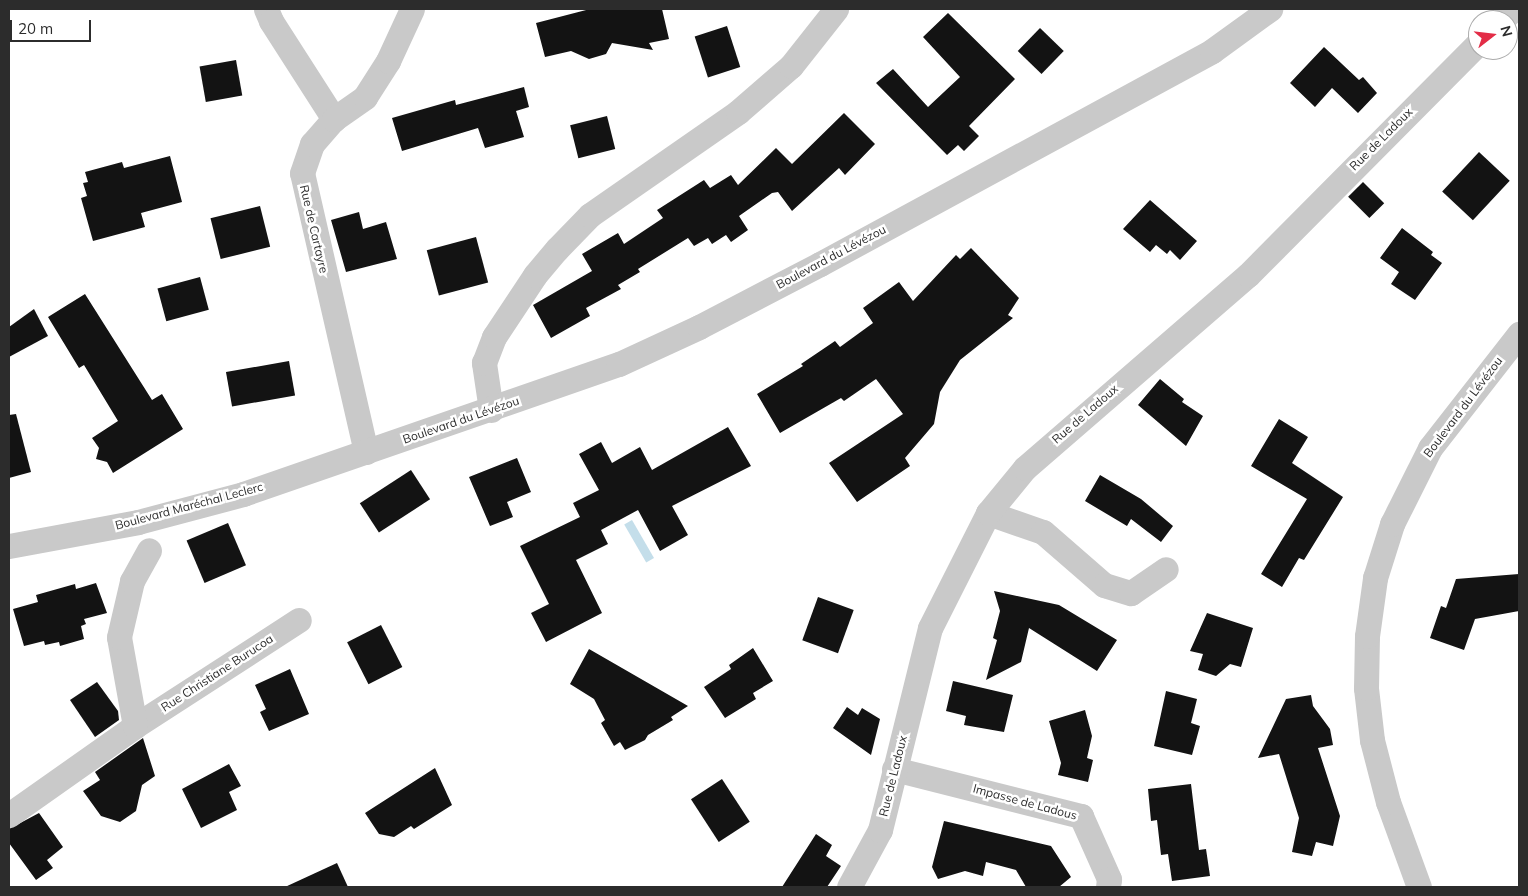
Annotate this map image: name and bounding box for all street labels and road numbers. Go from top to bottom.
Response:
street label: Rue de Ladoux [1347,105,1415,173]
street label: Rue de Cartayre [297,183,331,275]
street label: Boulevard du Lévézou [774,222,888,292]
street label: Boulevard du Lévézou [1420,354,1506,460]
street label: Rue de Ladoux [1049,381,1121,447]
street label: Boulevard du Lévézou [401,393,521,447]
street label: Boulevard Maréchal Leclerc [114,479,264,533]
street label: Rue Christiane Burucoa [158,631,276,715]
street label: Rue de Ladoux [876,734,910,818]
street label: Impasse de Ladous [971,781,1079,823]

